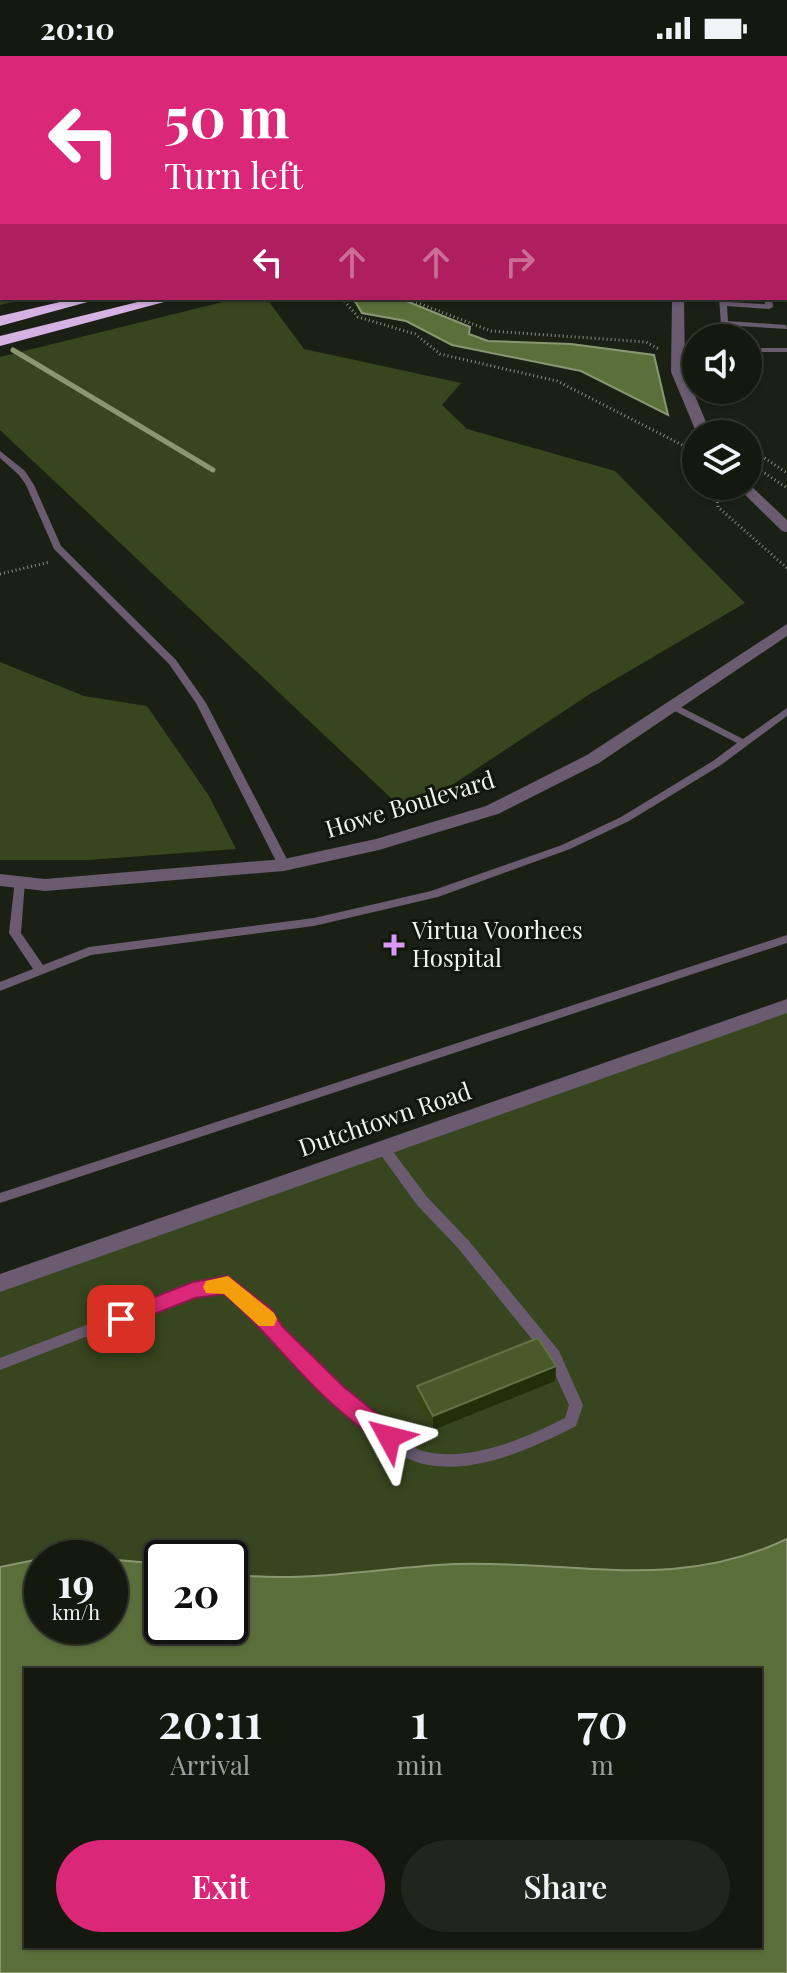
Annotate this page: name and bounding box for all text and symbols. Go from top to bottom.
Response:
text: 20:10 [40,8,115,48]
text: 50 m [164,78,290,153]
icon: left [32,88,136,192]
text: Turn left [164,150,303,198]
icon: left [246,240,290,284]
icon: ahead [330,240,374,284]
icon: ahead [414,240,458,284]
icon: right [498,240,542,284]
map controls [682,324,762,500]
button: sound [682,324,762,404]
button: layers [682,420,762,500]
street label: Howe Boulevard [321,762,498,844]
place label: Virtua Voorhees Hospital [411,913,583,973]
marker: Virtua Voorhees Hospital [383,934,405,956]
street label: Dutchtown Road [294,1074,475,1163]
pin [87,1285,155,1353]
icon: arrive [99,1297,143,1341]
position arrow [347,1395,431,1479]
speed limit sign: 20 [144,1540,248,1644]
text: 19 [57,1555,95,1608]
text: km/h [52,1598,100,1625]
text: 20:11 [158,1687,263,1751]
text: 1 [411,1687,429,1751]
text: 70 [577,1687,628,1751]
text: Arrival [170,1747,250,1782]
text: min [397,1747,443,1782]
text: m [591,1747,614,1782]
button: Exit [56,1840,385,1932]
button: Share [401,1840,730,1932]

